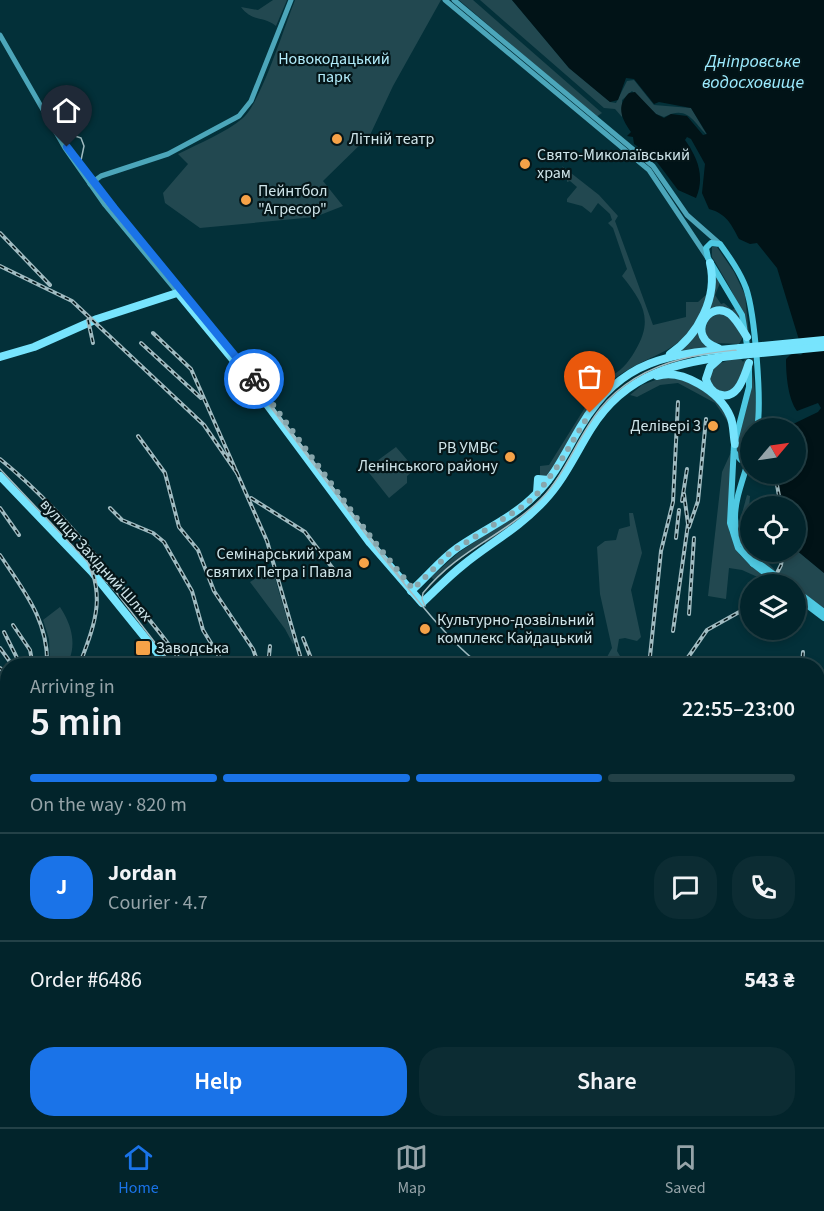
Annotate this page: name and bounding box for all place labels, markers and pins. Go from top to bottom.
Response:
pin [41,85,92,147]
place label: Лiтнiй театр [349,128,435,150]
marker: Лiтнiй театр [330,132,344,146]
place label: Свято-Миколаївський храм [537,144,690,184]
marker: Свято-Миколаївський храм [518,157,532,171]
place label: Пейнтбол "Агресор" [258,180,328,220]
marker: Пейнтбол "Агресор" [239,193,253,207]
pin [564,351,615,413]
place label: Делівері 3 [630,415,701,437]
marker: Делівері 3 [706,419,720,433]
place label: РВ УМВС Ленінського району [358,437,499,477]
marker: РВ УМВС Ленінського району [503,450,517,464]
place label: Семінарський храм святих Петра і Павла [206,543,352,583]
marker: Семінарський храм святих Петра і Павла [357,556,371,570]
place label: Культурно-дозвільний комплекс Кайдацький [437,609,595,649]
marker: Культурно-дозвільний комплекс Кайдацький [418,622,432,636]
place label: Заводська [156,637,229,659]
marker: Заводська [134,639,152,657]

